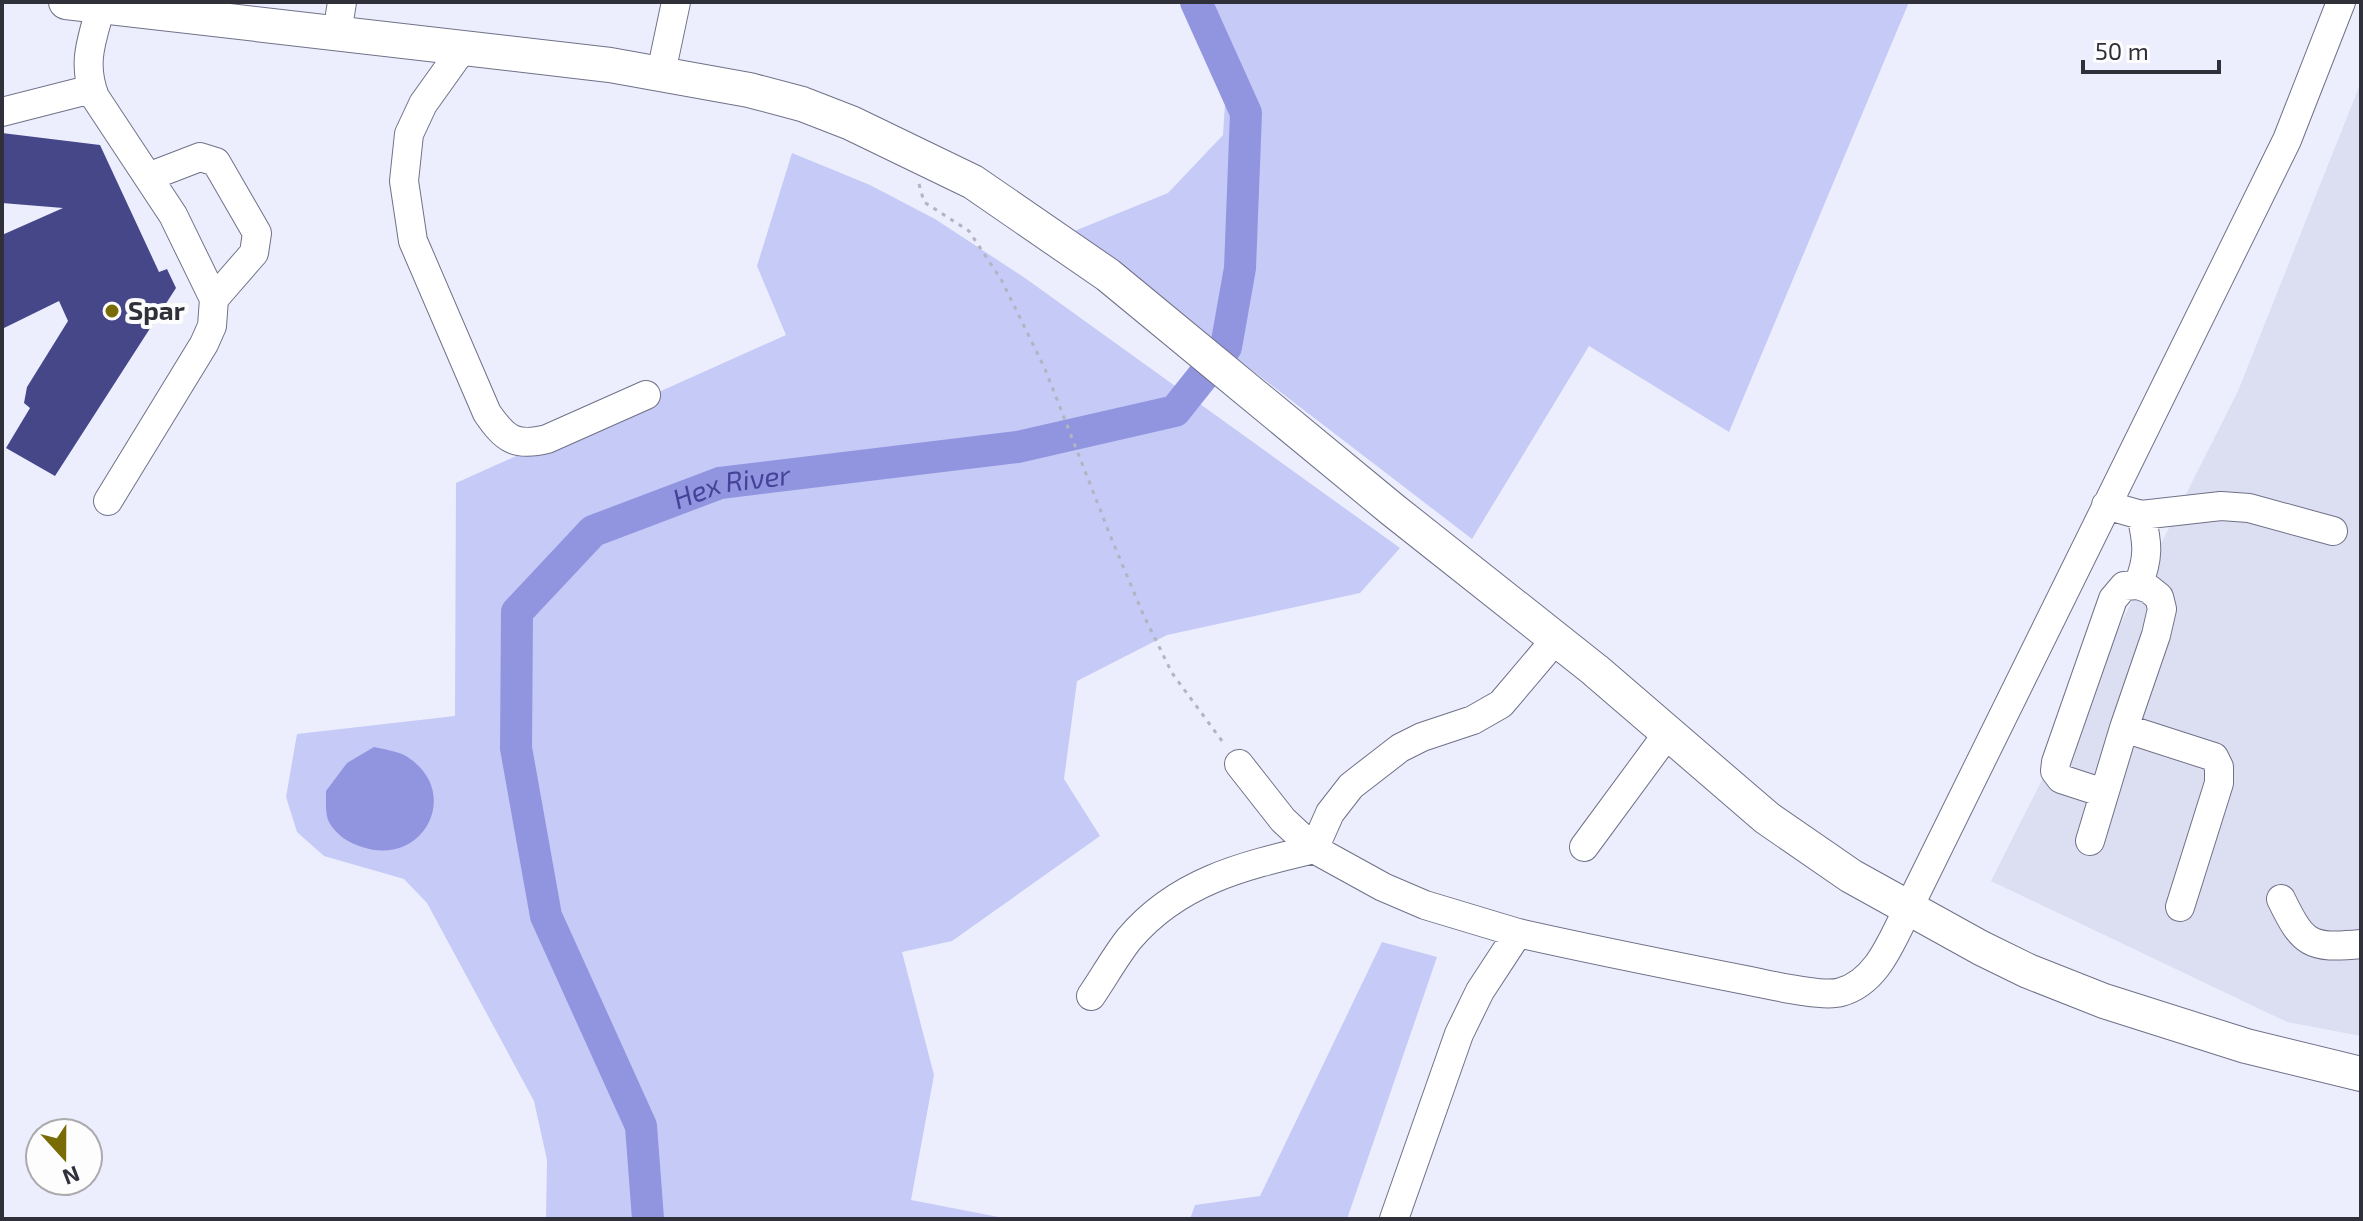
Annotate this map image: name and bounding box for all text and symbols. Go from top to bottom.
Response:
scale bar [2083,24,2219,74]
text: 50 m [2095,36,2149,65]
place label: Spar [128,294,185,325]
marker: Spar [103,302,121,320]
water label: Hex River [668,457,793,515]
north arrow [24,1117,104,1197]
text: N [59,1162,84,1192]

